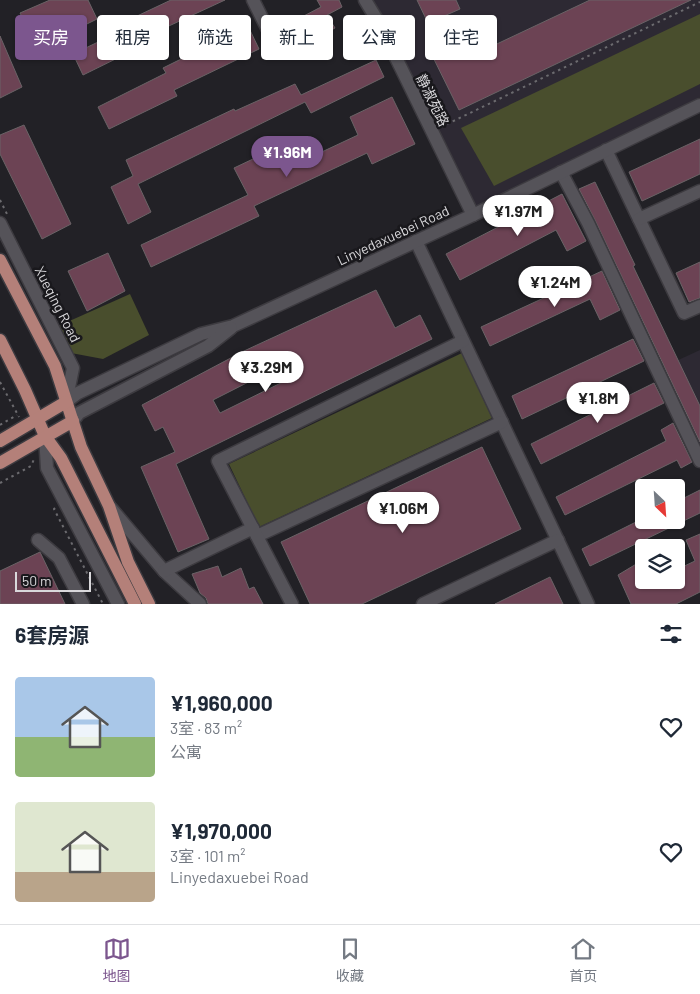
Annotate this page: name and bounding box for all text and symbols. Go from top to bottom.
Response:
chip: 买房 [15,15,87,60]
chip: 租房 [97,15,169,60]
chip: 筛选 [179,15,251,60]
chip: 新上 [261,15,333,60]
chip: 公寓 [343,15,415,60]
chip: 住宅 [425,15,497,60]
street label: 静淑苑路 [413,71,453,129]
pin: ¥1.96M [246,136,328,178]
text: ¥1.96M [262,142,312,161]
pin: ¥1.97M [477,194,559,237]
text: ¥1.97M [494,201,542,220]
street label: Linyedaxuebei Road [334,202,452,268]
street label: Xueqing Road [32,263,84,345]
pin: ¥1.24M [514,266,596,308]
text: ¥1.24M [529,272,581,291]
pin: ¥3.29M [225,350,307,393]
text: ¥3.29M [240,357,292,376]
pin: ¥1.8M [563,382,633,424]
text: ¥1.8M [577,388,619,407]
north arrow [635,479,685,529]
map controls [635,479,685,589]
pin: ¥1.06M [362,492,444,534]
text: ¥1.06M [378,498,428,517]
button: layers [635,539,685,589]
scale bar [15,569,91,592]
text: 50 m [22,572,51,589]
icon: filters [657,620,685,648]
text: 6套房源 [15,622,89,647]
text: ¥1,960,000 [170,690,273,715]
icon: home [55,697,115,757]
icon: heart [657,713,685,741]
text: 3室 · 83 m² [170,718,242,737]
text: 公寓 [170,742,202,761]
text: ¥1,970,000 [170,818,272,843]
icon: home [55,822,115,882]
icon: heart [657,838,685,866]
text: 3室 · 101 m² [170,846,245,865]
text: Linyedaxuebei Road [170,867,309,886]
tab: 地图 [103,935,131,985]
tab: 收藏 [336,935,364,985]
tab: 首页 [569,935,597,985]

